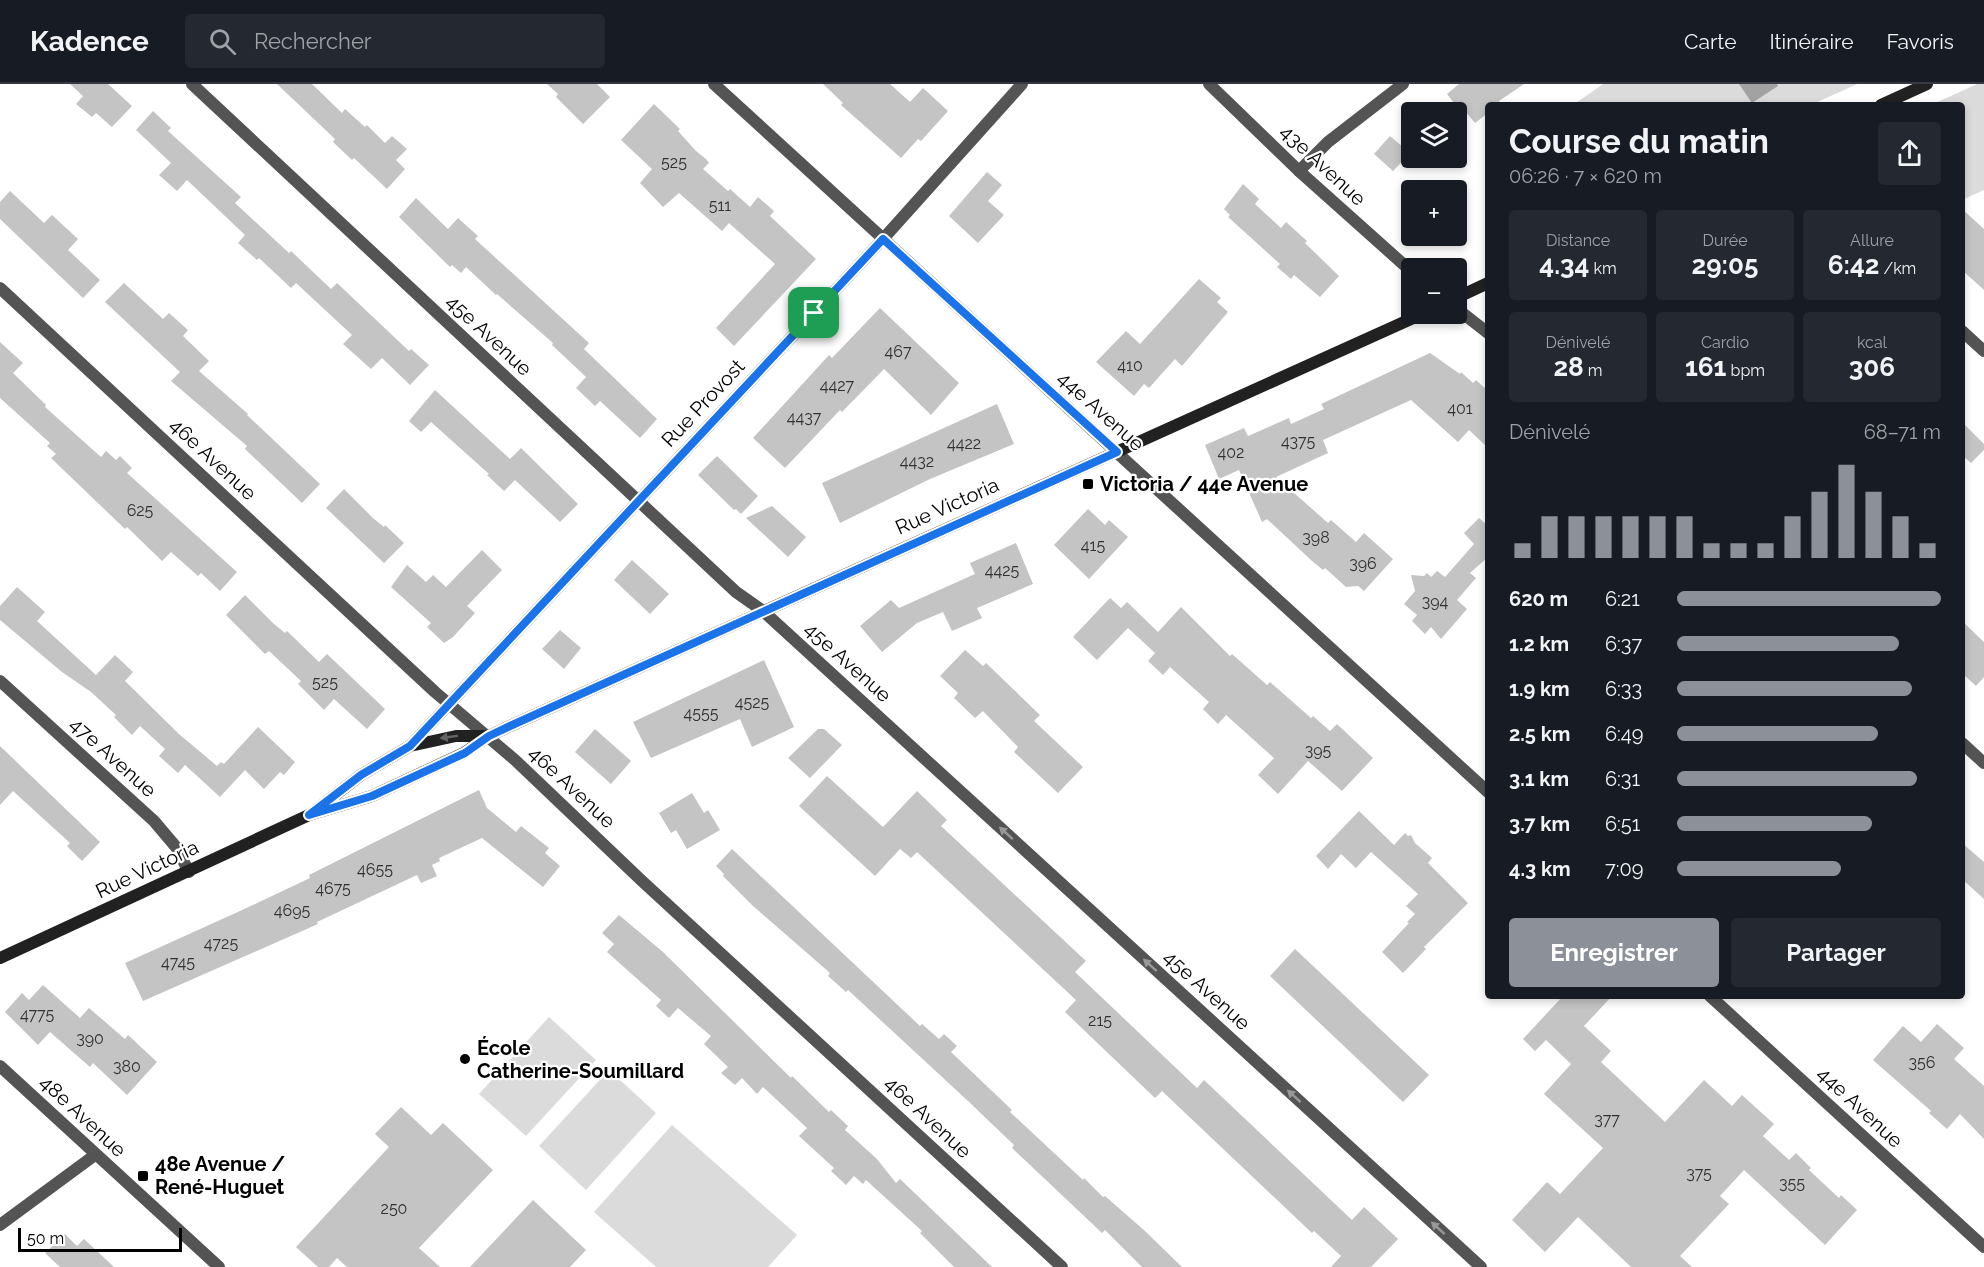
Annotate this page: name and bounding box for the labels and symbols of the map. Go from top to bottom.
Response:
street label: 43e Avenue [1275,119,1371,211]
house number: 525 [661,153,687,172]
house number: 511 [709,196,731,215]
pin [788,287,839,338]
street label: 45e Avenue [441,289,537,381]
house number: 467 [885,342,912,361]
street label: Rue Provost [656,354,750,452]
house number: 410 [1117,356,1143,375]
street label: 44e Avenue [1053,366,1149,456]
house number: 4427 [820,376,855,395]
house number: 401 [1447,399,1473,418]
house number: 4437 [787,408,822,427]
street label: 46e Avenue [165,413,261,505]
house number: 4375 [1281,432,1315,451]
house number: 4422 [947,434,981,453]
house number: 402 [1218,443,1244,462]
house number: 4432 [900,452,934,471]
place label: Victoria / 44e Avenue [1100,472,1308,496]
street label: Rue Victoria [892,473,1002,539]
marker: Victoria / 44e Avenue [1081,477,1095,491]
house number: 625 [127,501,154,520]
house number: 398 [1302,528,1330,547]
house number: 415 [1081,536,1105,555]
house number: 396 [1349,554,1377,573]
house number: 4425 [985,561,1020,580]
house number: 394 [1422,592,1449,611]
street label: 45e Avenue [800,617,896,707]
house number: 525 [312,673,338,692]
house number: 4525 [735,693,770,712]
house number: 4555 [684,704,719,723]
street label: 47e Avenue [65,712,161,802]
one-way arrow [439,733,458,742]
street label: 46e Avenue [524,741,620,833]
house number: 395 [1305,741,1332,760]
one-way arrow [999,827,1014,840]
street label: Rue Victoria [92,835,202,903]
house number: 4655 [357,860,393,879]
house number: 4675 [315,879,351,898]
house number: 4695 [274,901,311,920]
house number: 4725 [204,934,238,953]
street label: 45e Avenue [1159,945,1255,1035]
house number: 4745 [161,953,195,972]
one-way arrow [1143,958,1157,972]
house number: 4775 [20,1005,54,1024]
house number: 215 [1088,1011,1112,1030]
house number: 390 [76,1029,104,1048]
place label: École Catherine-Soumillard [477,1036,684,1083]
marker: École Catherine-Soumillard [458,1052,472,1066]
house number: 356 [1909,1053,1935,1072]
house number: 380 [113,1057,141,1076]
street label: 44e Avenue [1812,1061,1908,1153]
street label: 48e Avenue [35,1070,131,1162]
street label: 46e Avenue [880,1071,976,1163]
one-way arrow [1287,1090,1302,1103]
house number: 377 [1594,1110,1620,1129]
place label: 48e Avenue / René-Huguet [155,1152,285,1199]
house number: 375 [1686,1164,1712,1183]
marker: 48e Avenue / René-Huguet [136,1169,150,1183]
house number: 355 [1779,1174,1805,1193]
house number: 250 [381,1199,407,1218]
one-way arrow [1431,1221,1445,1235]
scale bar [18,1225,182,1252]

